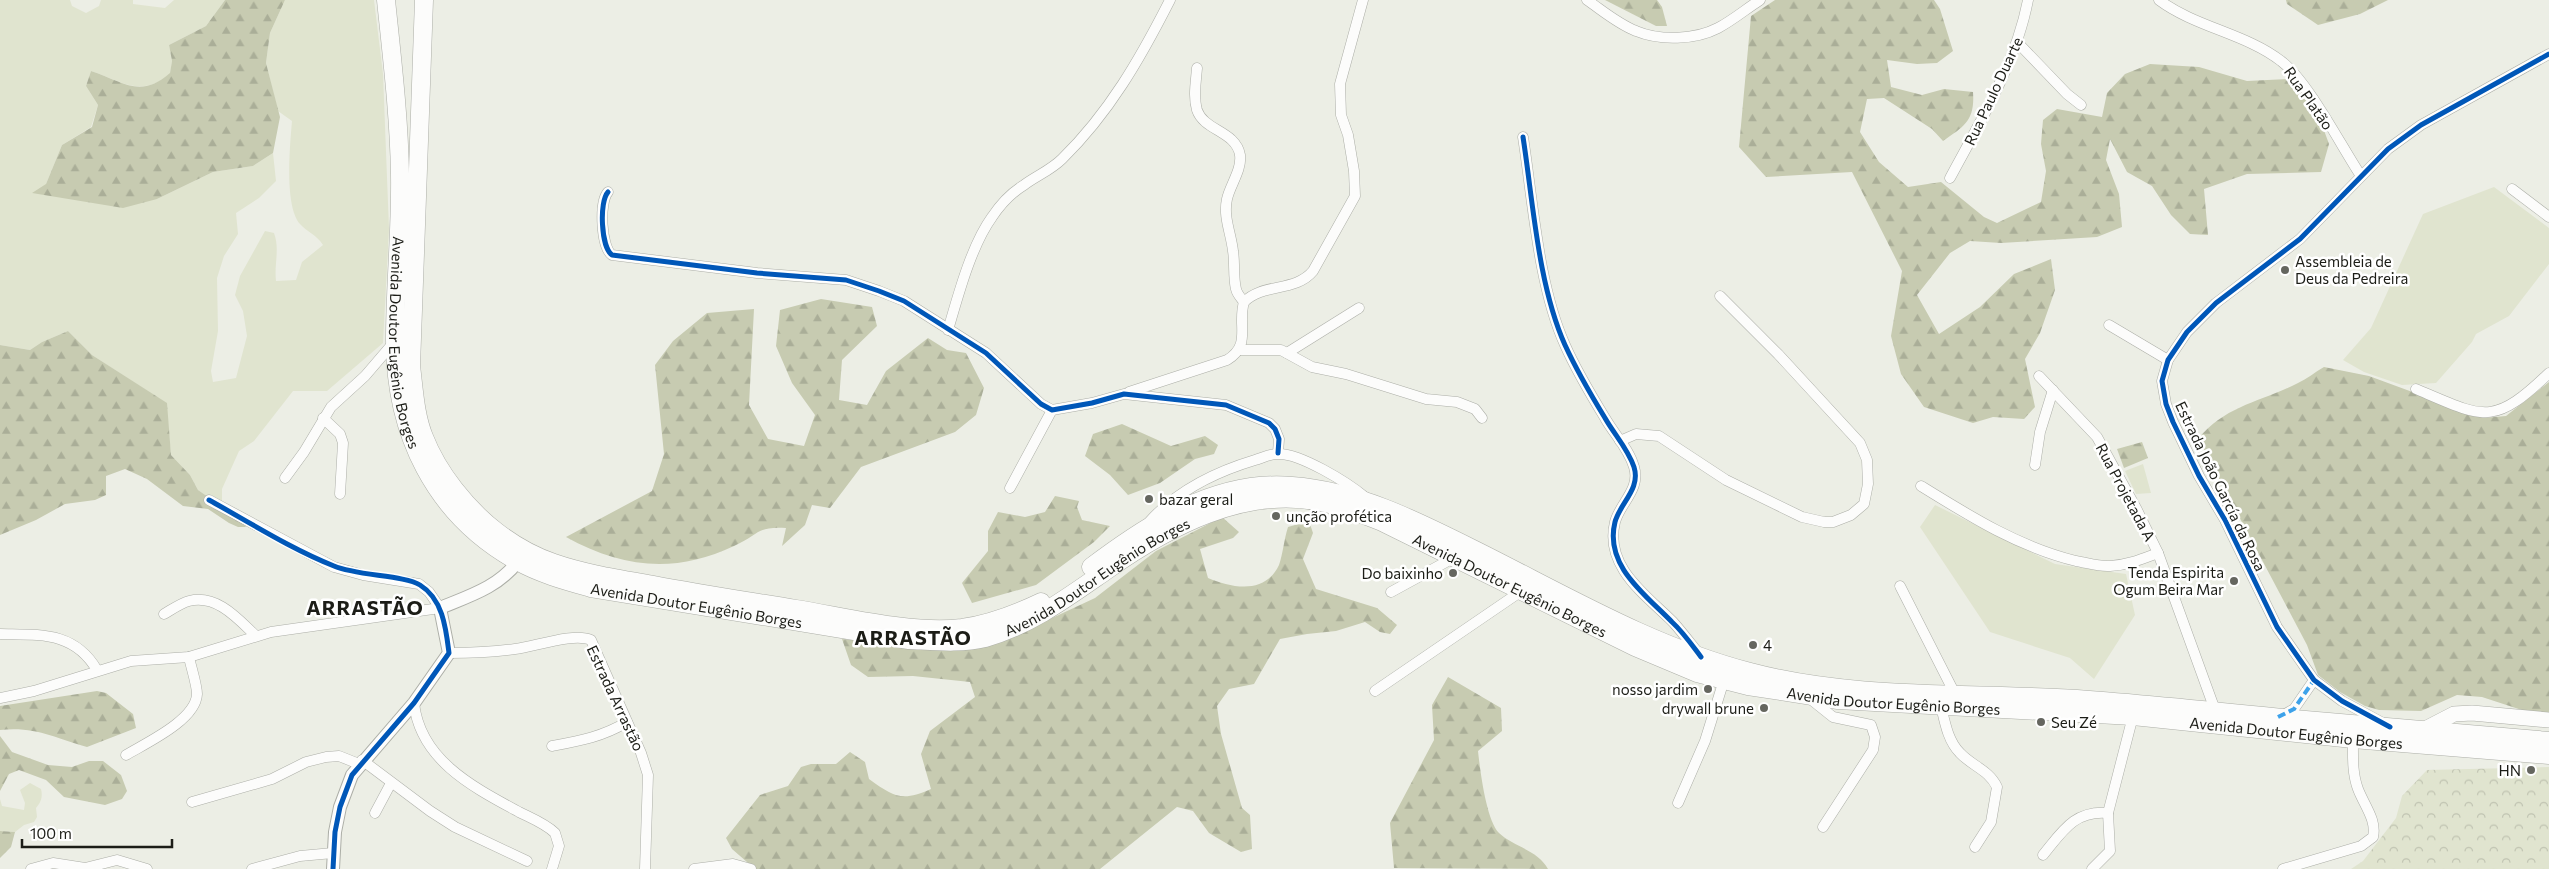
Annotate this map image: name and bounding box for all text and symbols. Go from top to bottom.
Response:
street label: Rua Paulo Duarte [1960,34,2026,148]
street label: Rua Platão [2281,63,2337,133]
street label: Avenida Doutor Eugênio Borges [386,236,424,451]
place label: Assembleia de Deus da Pedreira [2295,252,2408,287]
marker: Assembleia de Deus da Pedreira [2279,264,2291,276]
street label: Estrada João García da Rosa [2172,398,2270,574]
street label: Rua Projetada A [2093,440,2159,544]
place label: bazar geral [1159,490,1233,508]
marker: bazar geral [1143,493,1155,505]
place label: unção profética [1286,507,1392,525]
marker: unção profética [1270,510,1282,522]
street label: Avenida Doutor Eugênio Borges [1002,514,1193,640]
street label: Avenida Doutor Eugênio Borges [1410,530,1610,641]
place label: Tenda Espirita Ogum Beira Mar [2113,563,2224,598]
place label: Do baixinho [1362,564,1443,582]
marker: Do baixinho [1447,567,1459,579]
marker: Tenda Espirita Ogum Beira Mar [2228,575,2240,587]
street label: Avenida Doutor Eugênio Borges [589,579,804,631]
district label: ARRASTÃO [306,595,424,619]
district label: ARRASTÃO [854,625,972,649]
place label: 4 [1763,636,1772,654]
marker: 4 [1747,639,1759,651]
street label: Estrada Arrastão [584,642,648,754]
place label: nosso jardim [1612,680,1698,698]
marker: nosso jardim [1702,683,1714,695]
street label: Avenida Doutor Eugênio Borges [1786,683,2001,718]
place label: drywall brune [1662,699,1754,717]
marker: drywall brune [1758,702,1770,714]
place label: Seu Zé [2051,713,2097,731]
street label: Avenida Doutor Eugênio Borges [2189,713,2404,752]
marker: Seu Zé [2035,716,2047,728]
place label: HN [2498,761,2521,779]
marker: HN [2525,764,2537,776]
scale bar [22,816,172,848]
text: 100 m [30,824,72,842]

